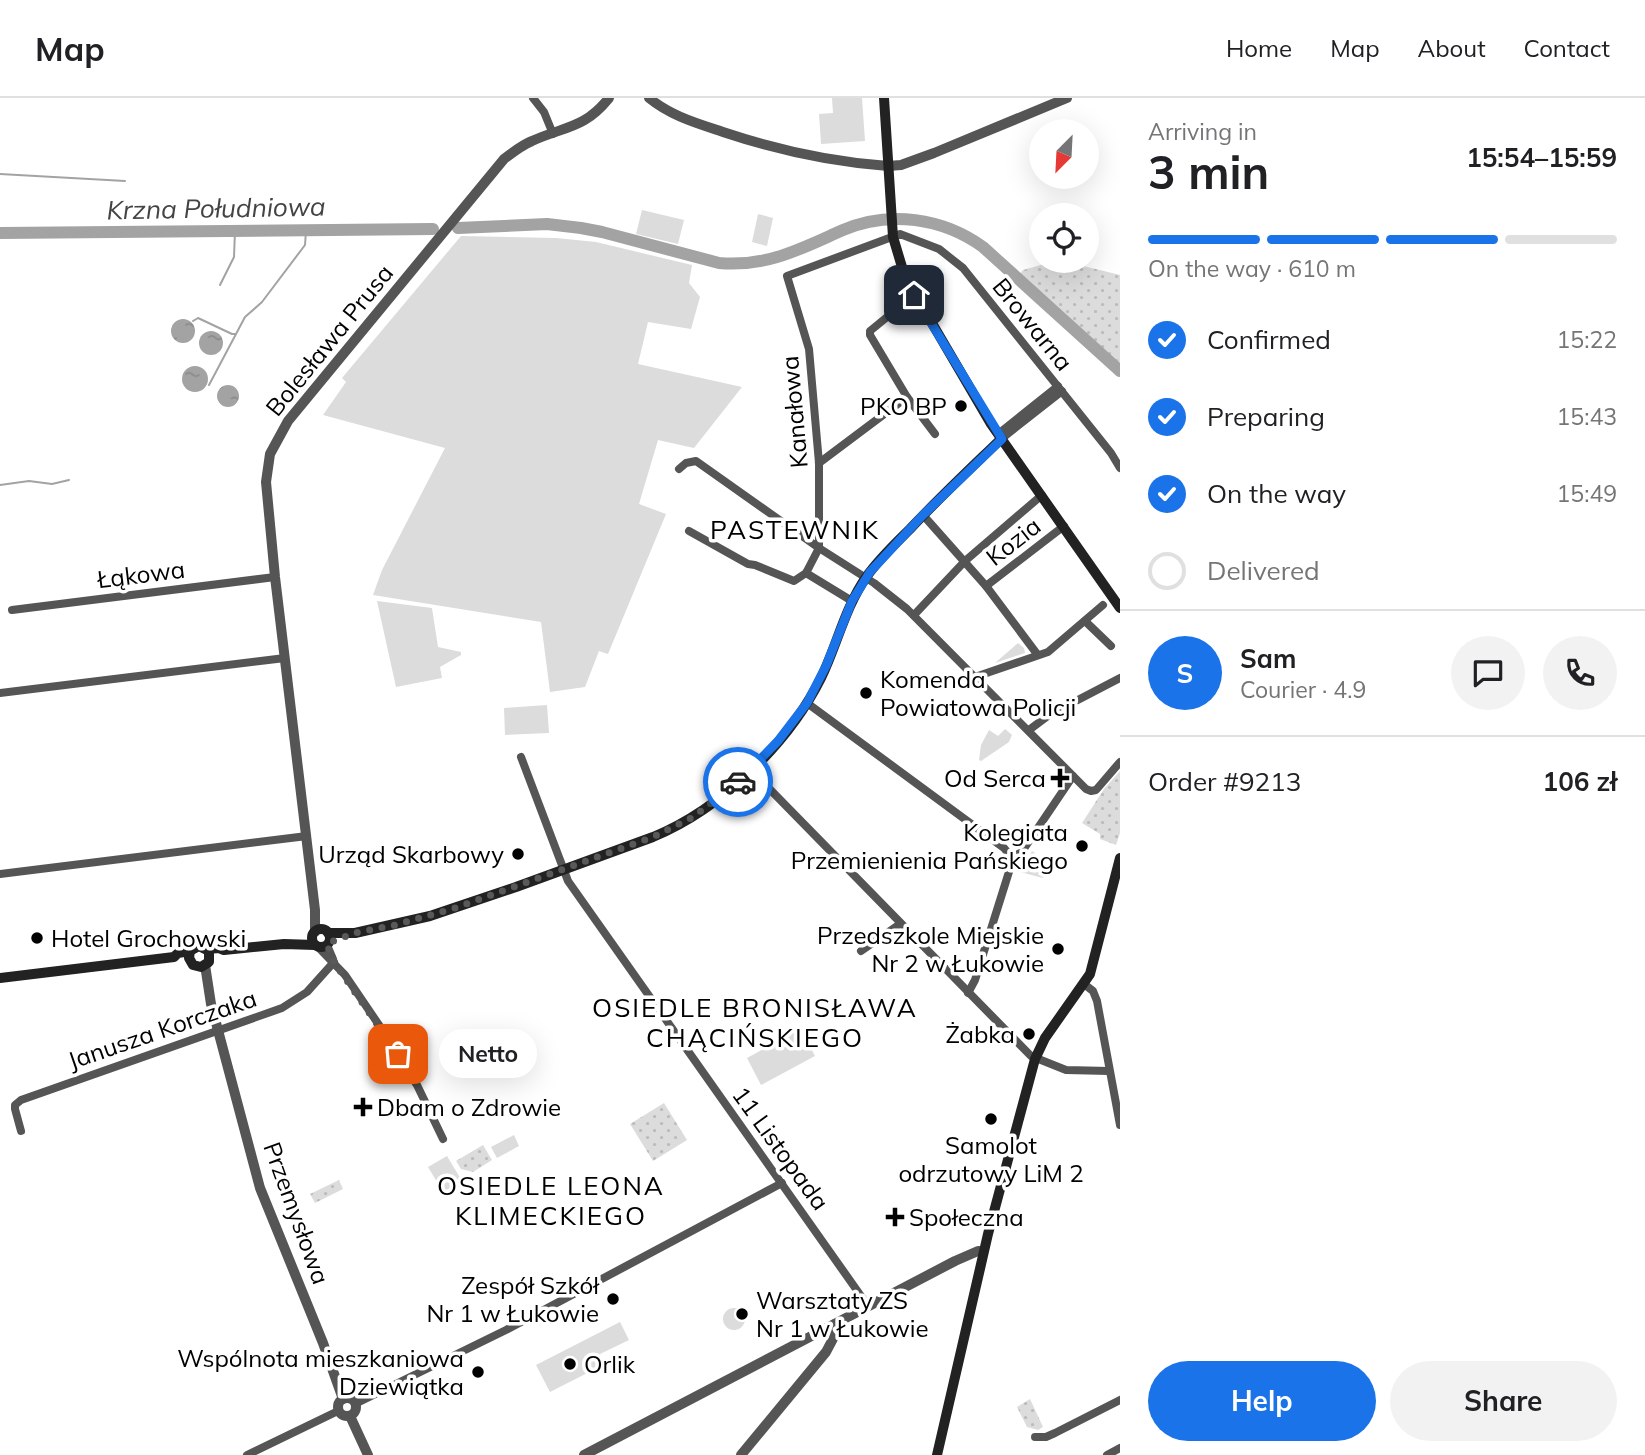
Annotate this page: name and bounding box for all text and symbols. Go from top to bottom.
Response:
text: Map [35,28,105,69]
text: Home [1226,33,1292,63]
text: Map [1330,33,1380,63]
text: About [1418,33,1486,63]
text: Contact [1524,33,1610,63]
text: Arriving in [1148,117,1257,146]
north arrow [1029,119,1099,189]
map controls [1029,119,1099,273]
text: 15:54–15:59 [1466,141,1617,174]
text: 3 min [1148,143,1269,201]
water label: Krzna Południowa [106,190,326,226]
button: locate [1029,203,1099,273]
text: On the way · 610 m [1148,254,1356,283]
street label: Bolesława Prusa [259,258,399,422]
pin [884,265,944,325]
street label: Browarna [987,272,1079,376]
icon: home [895,276,933,314]
icon: check [1148,321,1186,359]
text: Confirmed [1207,323,1331,356]
text: 15:22 [1557,325,1617,354]
street label: Kanałowa [774,355,814,469]
place label: PKO BP [860,391,947,421]
marker: PKO BP [953,398,969,414]
icon: check [1148,398,1186,436]
text: Preparing [1207,400,1325,433]
text: 15:43 [1557,402,1617,431]
icon: check [1148,475,1186,513]
text: On the way [1207,477,1346,510]
text: 15:49 [1557,479,1617,508]
street label: Kozia [980,510,1046,572]
district label: PASTEWNIK [710,513,880,546]
street label: Łąkowa [94,554,187,594]
text: Delivered [1207,554,1320,587]
button: chat [1451,636,1525,710]
button: phone [1543,636,1617,710]
text: Sam [1240,642,1296,675]
text: S [1177,657,1193,690]
place label: Komenda Powiatowa Policji [880,664,1076,722]
text: Courier · 4.9 [1240,675,1366,704]
marker: Komenda Powiatowa Policji [858,685,874,701]
courier [703,747,773,817]
icon: car [719,763,757,801]
place label: Od Serca [944,763,1046,793]
text: Order #9213 [1148,765,1301,798]
text: 106 zł [1543,765,1617,798]
marker: Od Serca [1052,770,1068,786]
place label: Kolegiata Przemienienia Pańskiego [791,817,1068,875]
marker: Kolegiata Przemienienia Pańskiego [1074,838,1090,854]
place label: Urząd Skarbowy [318,839,504,869]
marker: Urząd Skarbowy [510,846,526,862]
place label: Przedszkole Miejskie Nr 2 w Łukowie [817,920,1044,978]
place label: Hotel Grochowski [51,923,246,953]
marker: Hotel Grochowski [29,930,45,946]
marker: Przedszkole Miejskie Nr 2 w Łukowie [1050,941,1066,957]
street label: Janusza Korczaka [64,983,260,1075]
district label: OSIEDLE BRONISŁAWA CHĄCIŃSKIEGO [592,991,918,1054]
place label: Żabka [945,1019,1015,1049]
pin [368,1024,428,1084]
marker: Żabka [1021,1026,1037,1042]
callout: Netto [440,1030,538,1079]
icon: bag [379,1035,417,1073]
text: Netto [458,1039,518,1068]
street label: 11 Listopada [726,1080,836,1216]
place label: Dbam o Zdrowie [377,1092,561,1122]
marker: Dbam o Zdrowie [355,1099,371,1115]
marker: Samolot odrzutowy LiM 2 [983,1111,999,1127]
place label: Samolot odrzutowy LiM 2 [898,1130,1084,1188]
street label: Przemysłowa [257,1138,337,1288]
district label: OSIEDLE LEONA KLIMECKIEGO [437,1169,665,1232]
place label: Społeczna [909,1202,1024,1232]
marker: Społeczna [887,1209,903,1225]
place label: Zespół Szkół Nr 1 w Łukowie [426,1270,600,1328]
place label: Warsztaty ZS Nr 1 w Łukowie [756,1285,929,1343]
marker: Zespół Szkół Nr 1 w Łukowie [605,1291,621,1307]
marker: Warsztaty ZS Nr 1 w Łukowie [734,1306,750,1322]
place label: Wspólnota mieszkaniowa Dziewiątka [177,1343,464,1401]
place label: Orlik [584,1349,636,1379]
marker: Orlik [562,1356,578,1372]
button: Help [1148,1361,1376,1441]
button: Share [1390,1361,1617,1441]
marker: Wspólnota mieszkaniowa Dziewiątka [470,1364,486,1380]

